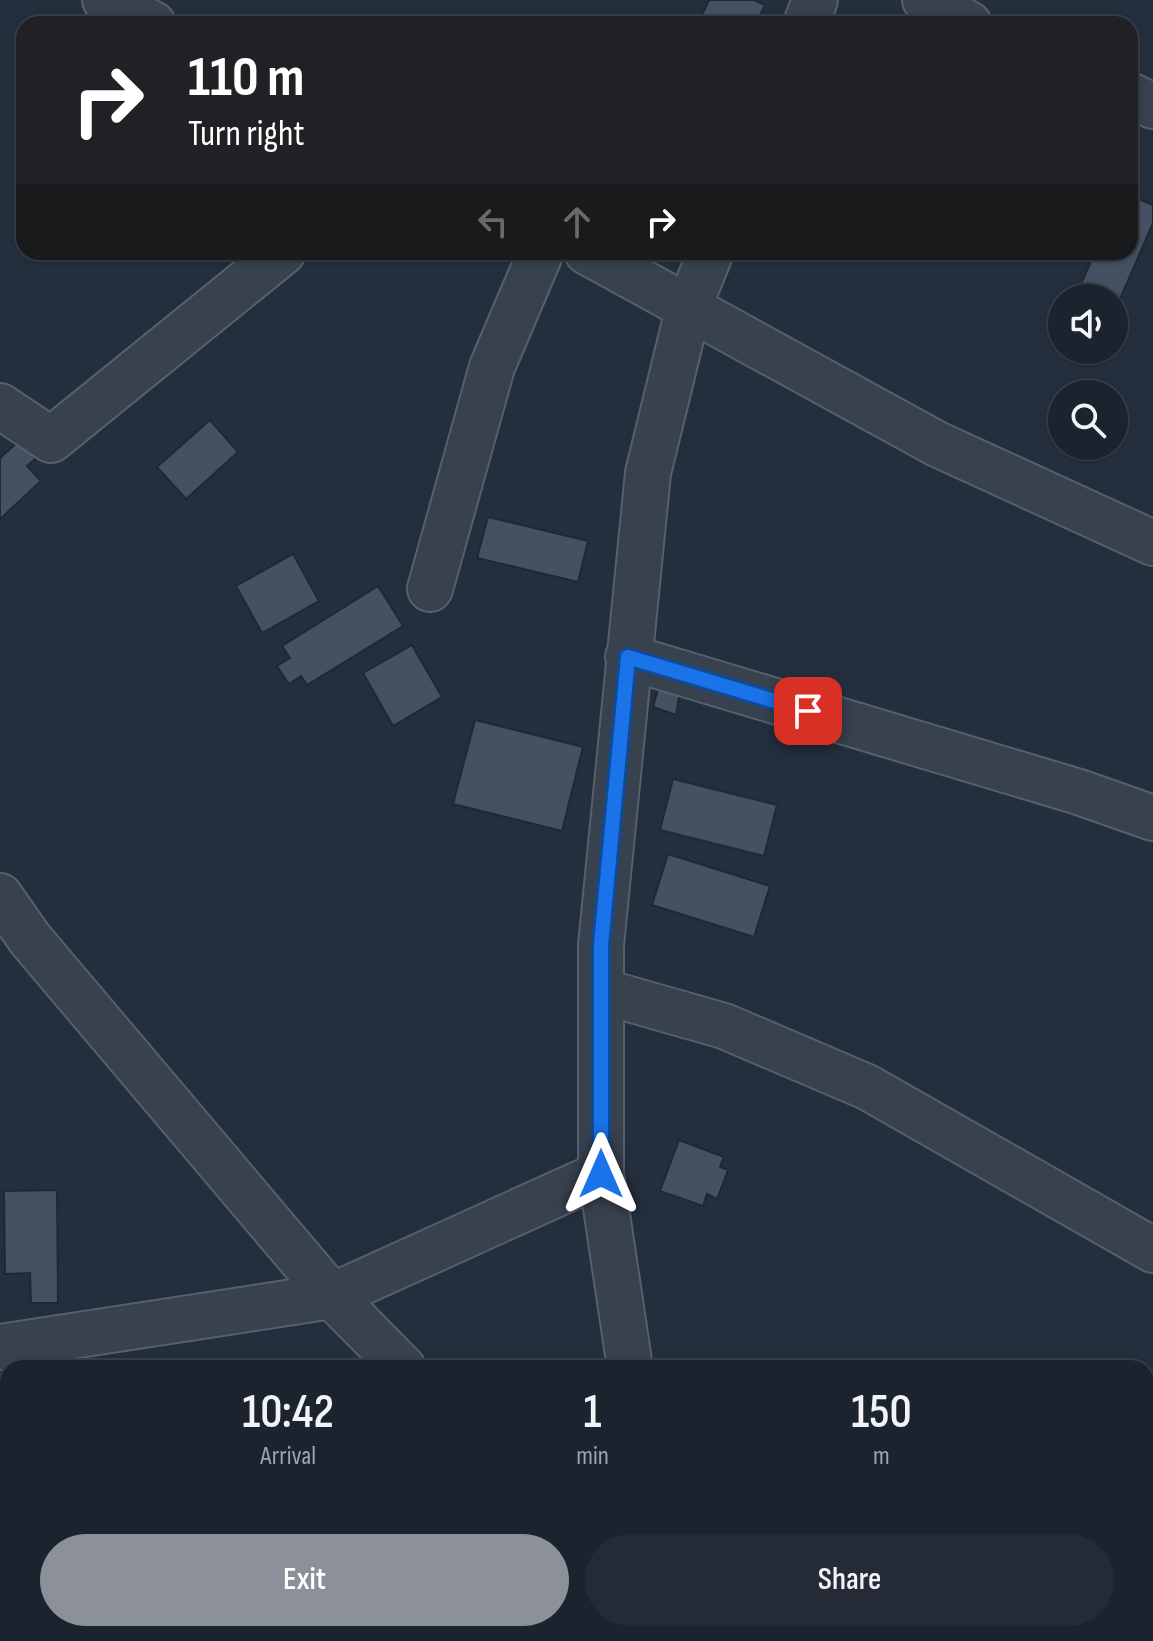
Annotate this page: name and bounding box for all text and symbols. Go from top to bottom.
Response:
text: 110 m [188,45,304,112]
icon: right [56,48,160,152]
text: Turn right [188,113,305,156]
icon: left [471,200,515,244]
icon: ahead [555,200,599,244]
icon: right [639,200,683,244]
map controls [1048,284,1128,460]
button: sound [1048,284,1128,364]
button: search [1048,380,1128,460]
pin [774,677,842,745]
icon: arrive [786,689,830,733]
position arrow [559,1132,643,1216]
text: 10:42 [242,1384,334,1441]
text: 1 [584,1384,602,1441]
text: 150 [851,1384,912,1441]
text: Arrival [260,1441,316,1472]
text: min [576,1441,609,1472]
text: m [873,1441,890,1472]
button: Exit [40,1534,569,1626]
button: Share [585,1534,1114,1626]

